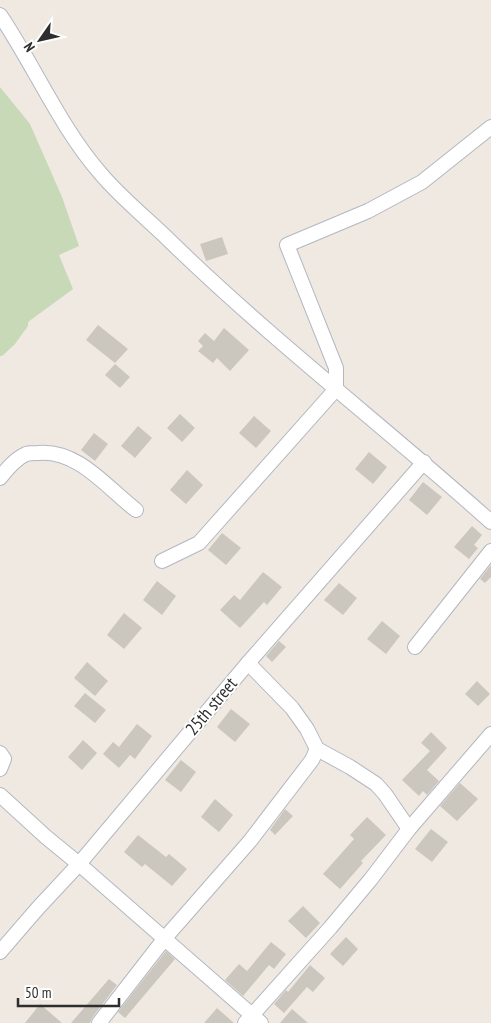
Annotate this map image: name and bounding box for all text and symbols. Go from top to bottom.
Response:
north arrow [15,15,65,65]
text: N [20,39,39,55]
street label: 25th street [180,672,242,740]
scale bar [18,976,119,1008]
text: 50 m [25,983,51,1002]

